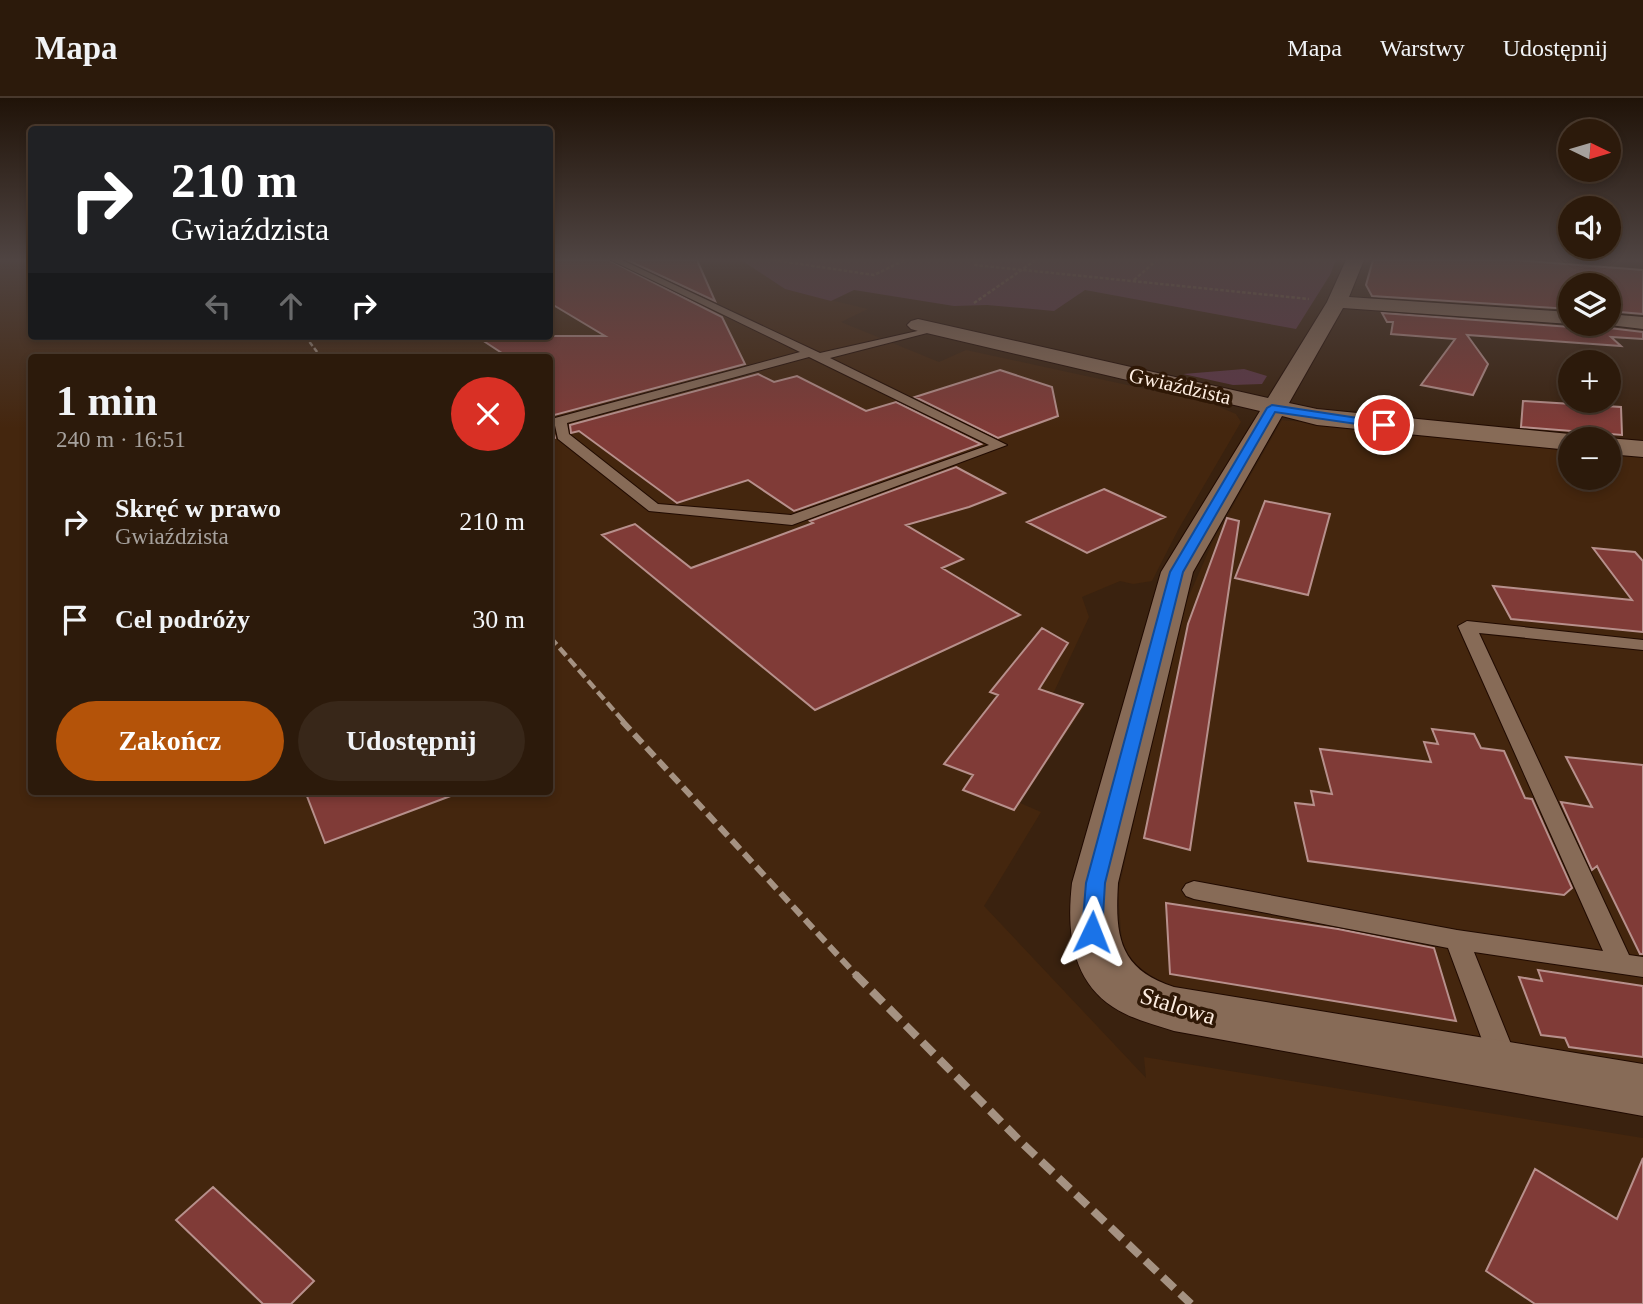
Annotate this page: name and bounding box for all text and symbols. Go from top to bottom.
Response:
text: Mapa [35,30,118,66]
text: Mapa [1287,35,1342,61]
text: Warstwy [1380,35,1465,61]
text: Udostępnij [1503,35,1608,61]
north arrow [1558,119,1620,182]
map controls [1558,119,1621,490]
text: 210 m [171,153,298,208]
icon: right [56,154,147,245]
button: sound [1558,196,1621,259]
text: Gwiaździsta [171,211,329,247]
button: layers [1558,273,1621,336]
icon: left [199,287,237,325]
icon: ahead [272,287,310,325]
icon: right [345,287,383,325]
button: + [1558,350,1621,413]
street label: Gwiaździsta [1127,363,1234,410]
button: close [451,377,525,451]
text: 1 min [56,378,158,424]
pin [1354,395,1414,455]
icon: arrive [1365,406,1403,444]
text: 240 m · 16:51 [56,427,186,452]
button: − [1558,427,1621,490]
text: Skręć w prawo [115,494,281,523]
icon: right [56,503,94,541]
text: 210 m [459,507,525,536]
text: Gwiaździsta [115,524,229,549]
icon: arrive [56,601,94,639]
text: Cel podróży [115,605,250,634]
text: 30 m [472,605,525,634]
button: Zakończ [56,701,284,781]
button: Udostępnij [298,701,525,781]
position arrow [1055,895,1129,969]
street label: Stalowa [1137,982,1219,1030]

